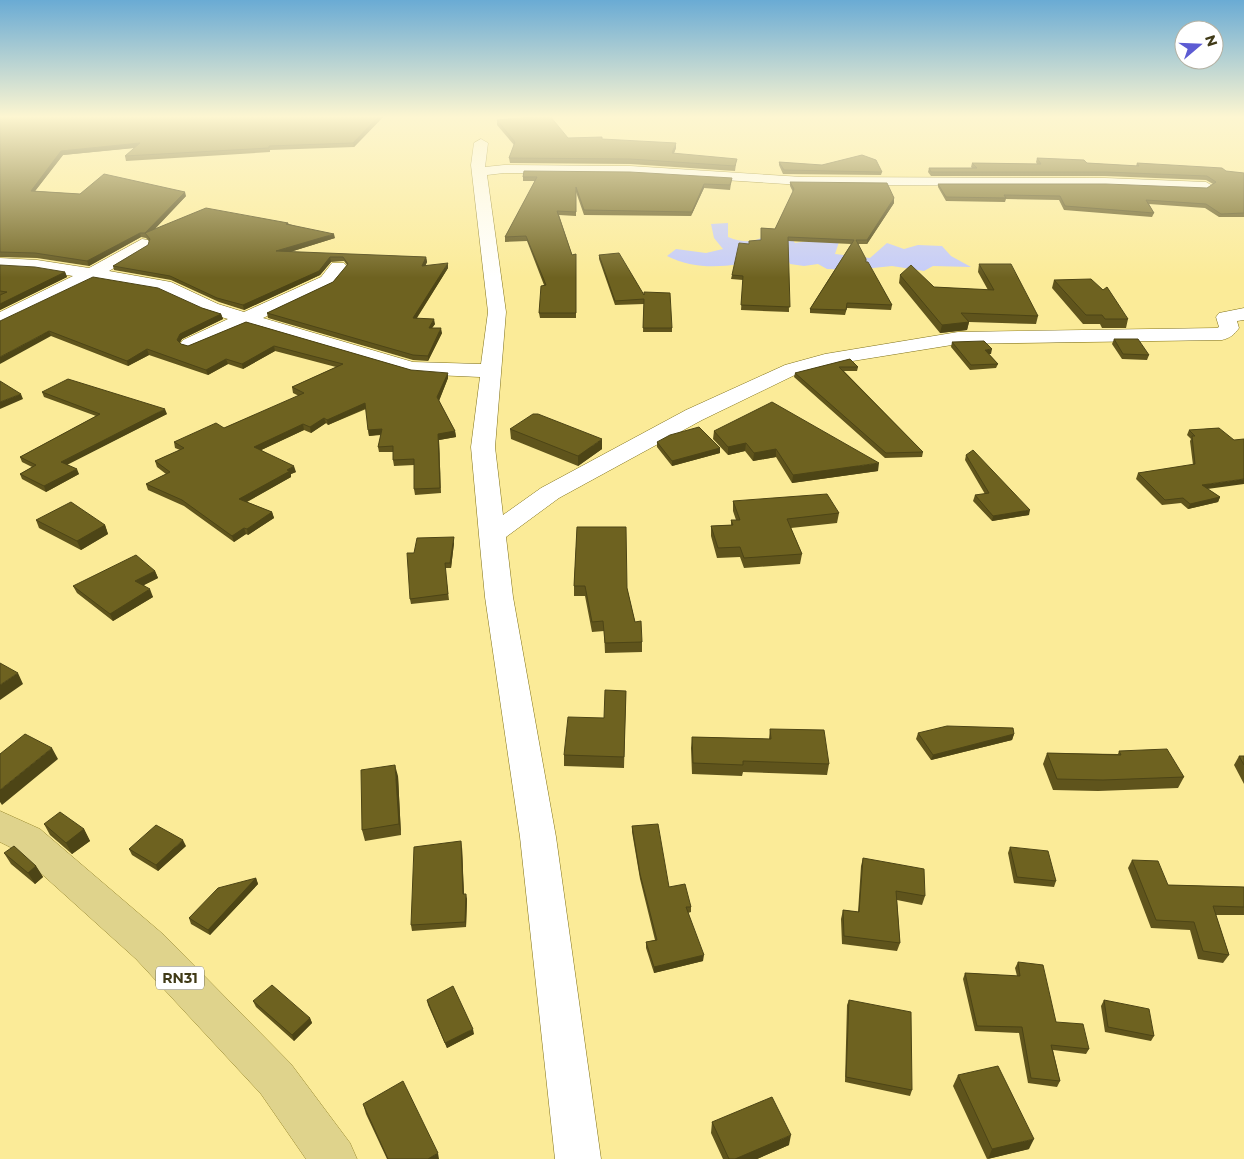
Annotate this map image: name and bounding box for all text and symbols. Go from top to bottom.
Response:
north arrow [1174,20,1224,70]
text: N [1201,32,1222,49]
road number: RN31 [156,966,204,990]

